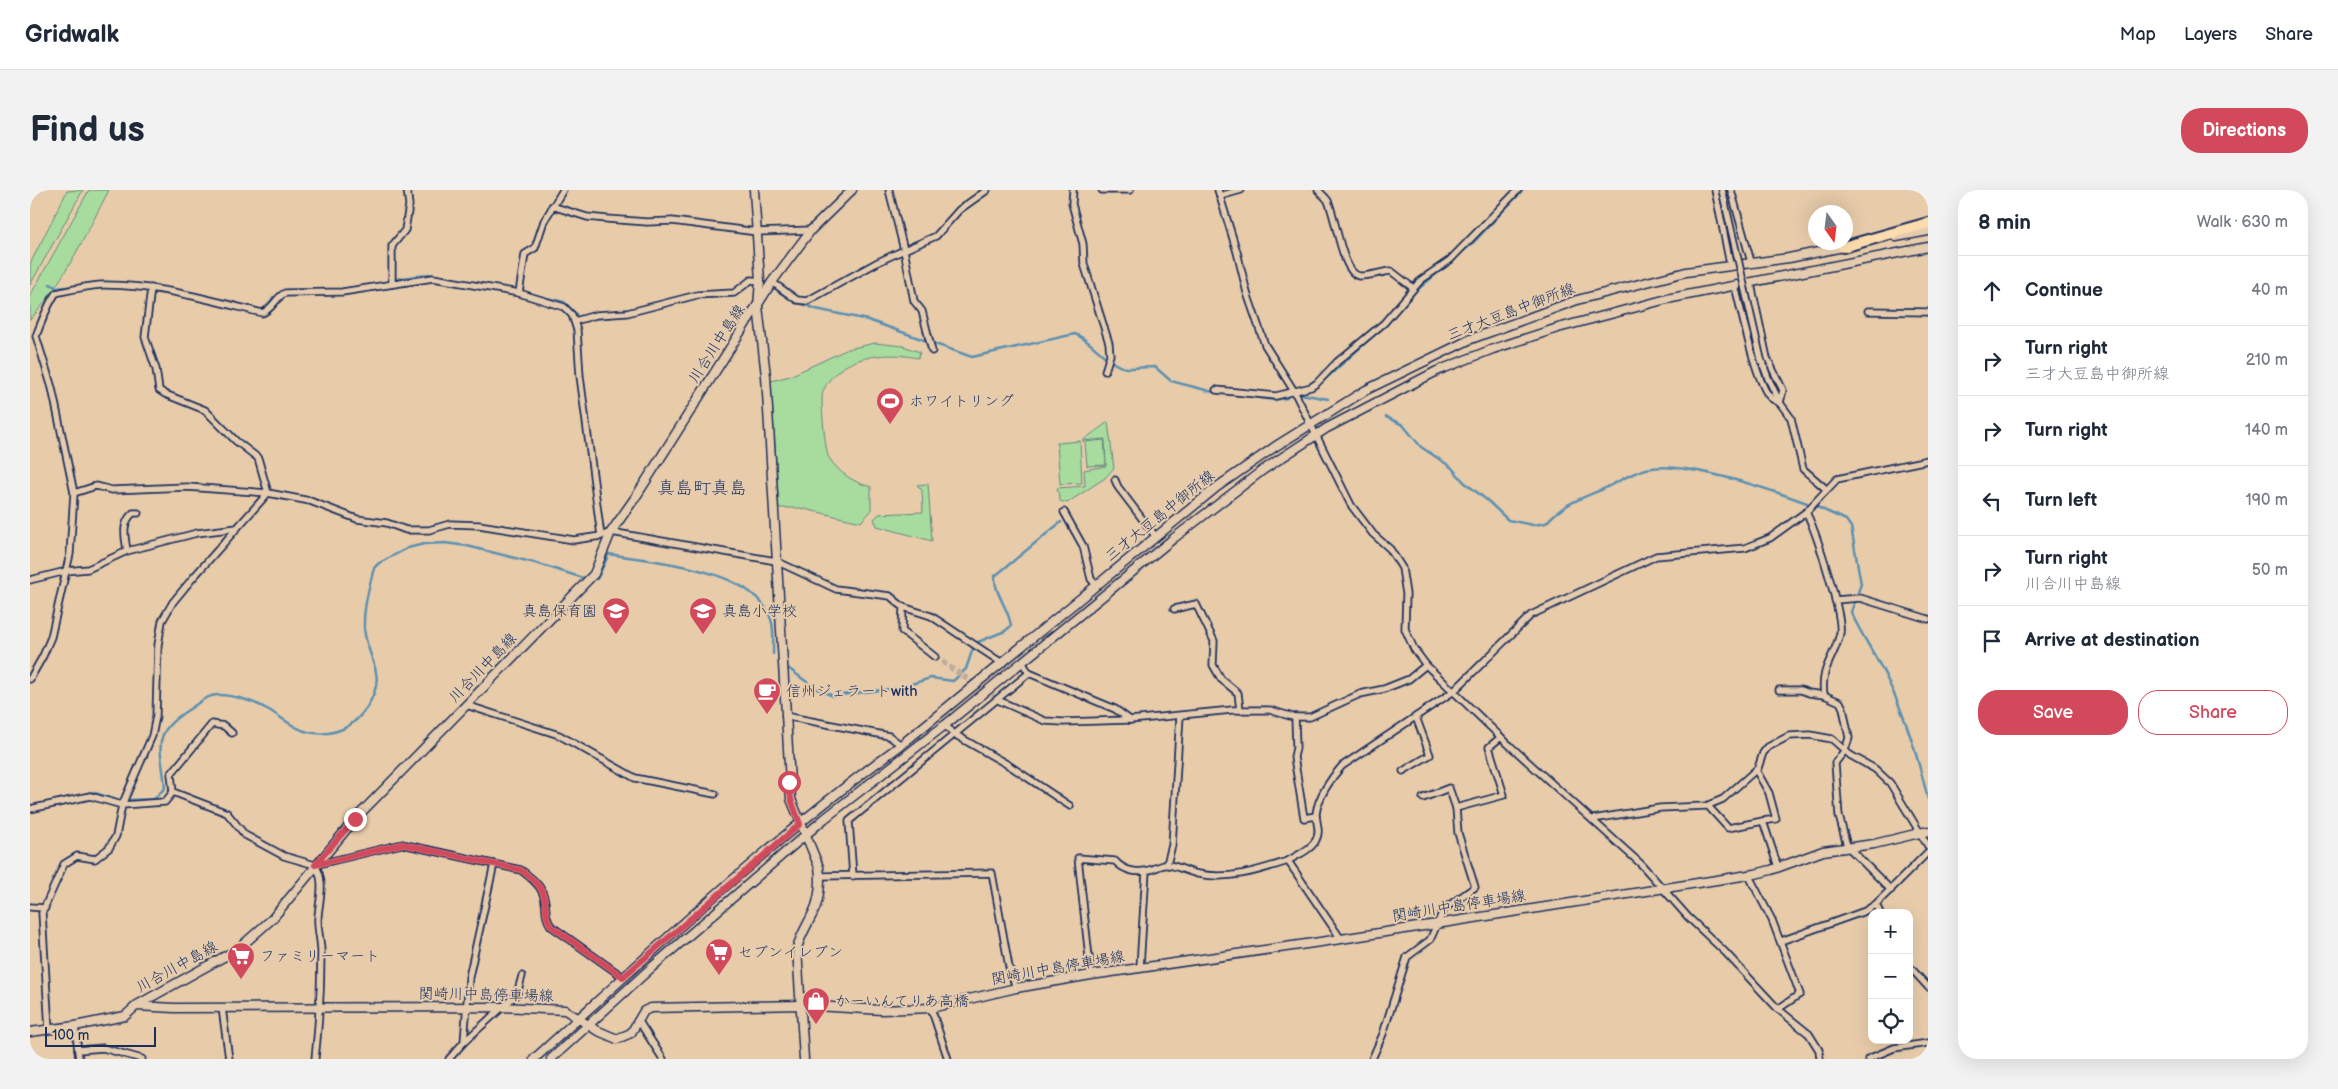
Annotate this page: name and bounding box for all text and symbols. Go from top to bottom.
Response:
text: Gridwalk [25,20,119,49]
text: Map [2120,24,2156,45]
text: Layers [2184,24,2237,45]
text: Share [2265,24,2313,45]
button: Directions [2181,108,2308,153]
text: Find us [30,109,145,152]
north arrow [1808,205,1853,250]
text: 8 min [1978,210,2031,235]
text: Walk · 630 m [2197,213,2288,232]
icon: ahead [1978,277,2006,305]
street label: 三才大豆島中御所線 [1445,279,1577,345]
text: Continue [2025,279,2103,302]
text: 40 m [2251,281,2288,300]
street label: 川合川中島線 [685,301,749,387]
text: Turn right [2025,337,2108,360]
icon: right [1978,347,2006,375]
text: 210 m [2246,351,2288,370]
text: 三才大豆島中御所線 [2025,365,2169,384]
sports icon: ホワイトリング [875,386,905,425]
place label: ホワイトリング [909,392,1014,411]
icon: right [1978,417,2006,445]
text: Turn right [2025,419,2108,442]
text: 140 m [2245,421,2288,440]
street label: 三才大豆島中御所線 [1102,466,1218,566]
district label: 真島町真島 [657,478,747,499]
icon: left [1978,487,2006,515]
text: Turn left [2025,489,2097,512]
text: 190 m [2246,491,2288,510]
text: Turn right [2025,547,2108,570]
icon: right [1978,557,2006,585]
text: 50 m [2252,561,2288,580]
text: 川合川中島線 [2025,575,2121,594]
school or university icon: 真島保育園 [601,596,631,635]
school or university icon: 真島小学校 [688,596,718,635]
place label: 真島保育園 [522,602,597,621]
place label: 真島小学校 [722,602,797,621]
icon: arrive [1978,627,2006,655]
street label: 川合川中島線 [445,629,521,707]
text: Arrive at destination [2025,629,2200,652]
cafe icon: 信州ジェラートwith [752,676,782,715]
place label: 信州ジェラートwith [786,682,917,701]
button: Save [1978,690,2128,735]
button: Share [2138,690,2288,735]
route start [778,771,801,794]
route end [344,808,367,831]
street label: 関崎川中島停車場線 [1391,886,1527,926]
map controls [1868,909,1913,1044]
button: + [1868,909,1913,954]
street label: 川合川中島線 [133,937,221,997]
supermarket icon: セブンイレブン [704,937,734,976]
supermarket icon: ファミリーマート [226,941,256,980]
place label: セブンイレブン [738,943,843,962]
place label: ファミリーマート [260,947,380,966]
street label: 関崎川中島停車場線 [990,947,1126,989]
button: − [1868,954,1913,999]
street label: 関崎川中島停車場線 [418,984,554,1006]
shop icon: かーいんてりあ高橋 [801,986,831,1025]
place label: かーいんてりあ高橋 [835,992,969,1011]
button: locate [1868,999,1913,1044]
scale bar [45,1024,156,1047]
text: 100 m [52,1027,89,1044]

